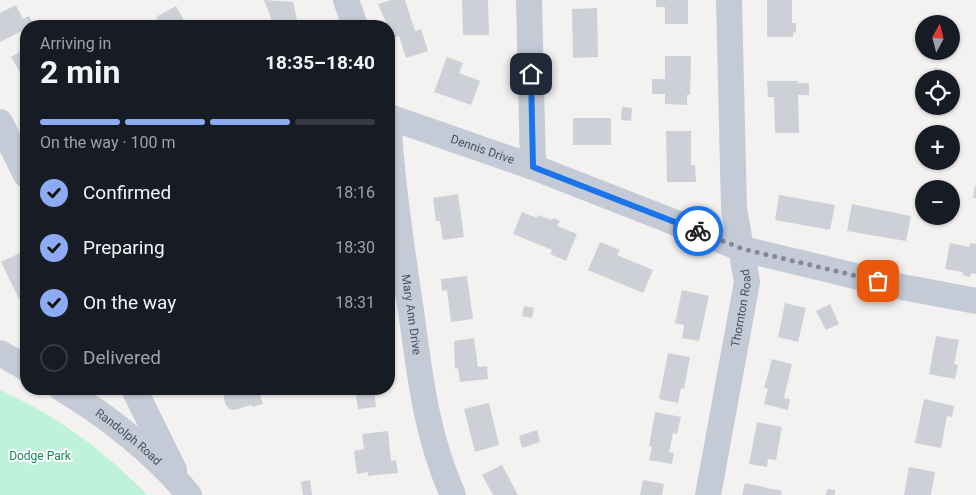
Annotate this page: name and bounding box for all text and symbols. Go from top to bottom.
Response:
north arrow [915,15,960,60]
map controls [915,15,960,225]
text: Arriving in [40,34,111,53]
text: 18:35–18:40 [265,51,375,74]
text: 2 min [40,53,120,91]
pin [510,53,552,95]
icon: home [517,60,545,88]
button: locate [915,70,960,115]
button: + [915,125,960,170]
street label: Dennis Drive [449,132,516,167]
text: On the way · 100 m [40,133,176,152]
icon: check [40,179,68,207]
button: − [915,180,960,225]
text: Confirmed [83,181,171,204]
text: 18:16 [335,183,375,202]
courier [673,206,723,256]
icon: bike [684,217,712,245]
icon: check [40,234,68,262]
text: Preparing [83,236,165,259]
text: 18:30 [335,238,375,257]
pin [857,260,899,302]
icon: bag [864,267,892,295]
street label: Thornton Road [728,268,754,348]
street label: Mary Ann Drive [399,273,424,356]
icon: check [40,289,68,317]
text: On the way [83,291,176,314]
text: 18:31 [335,293,375,312]
text: Delivered [83,346,161,369]
street label: Randolph Road [93,406,164,468]
park label: Dodge Park [9,449,72,463]

